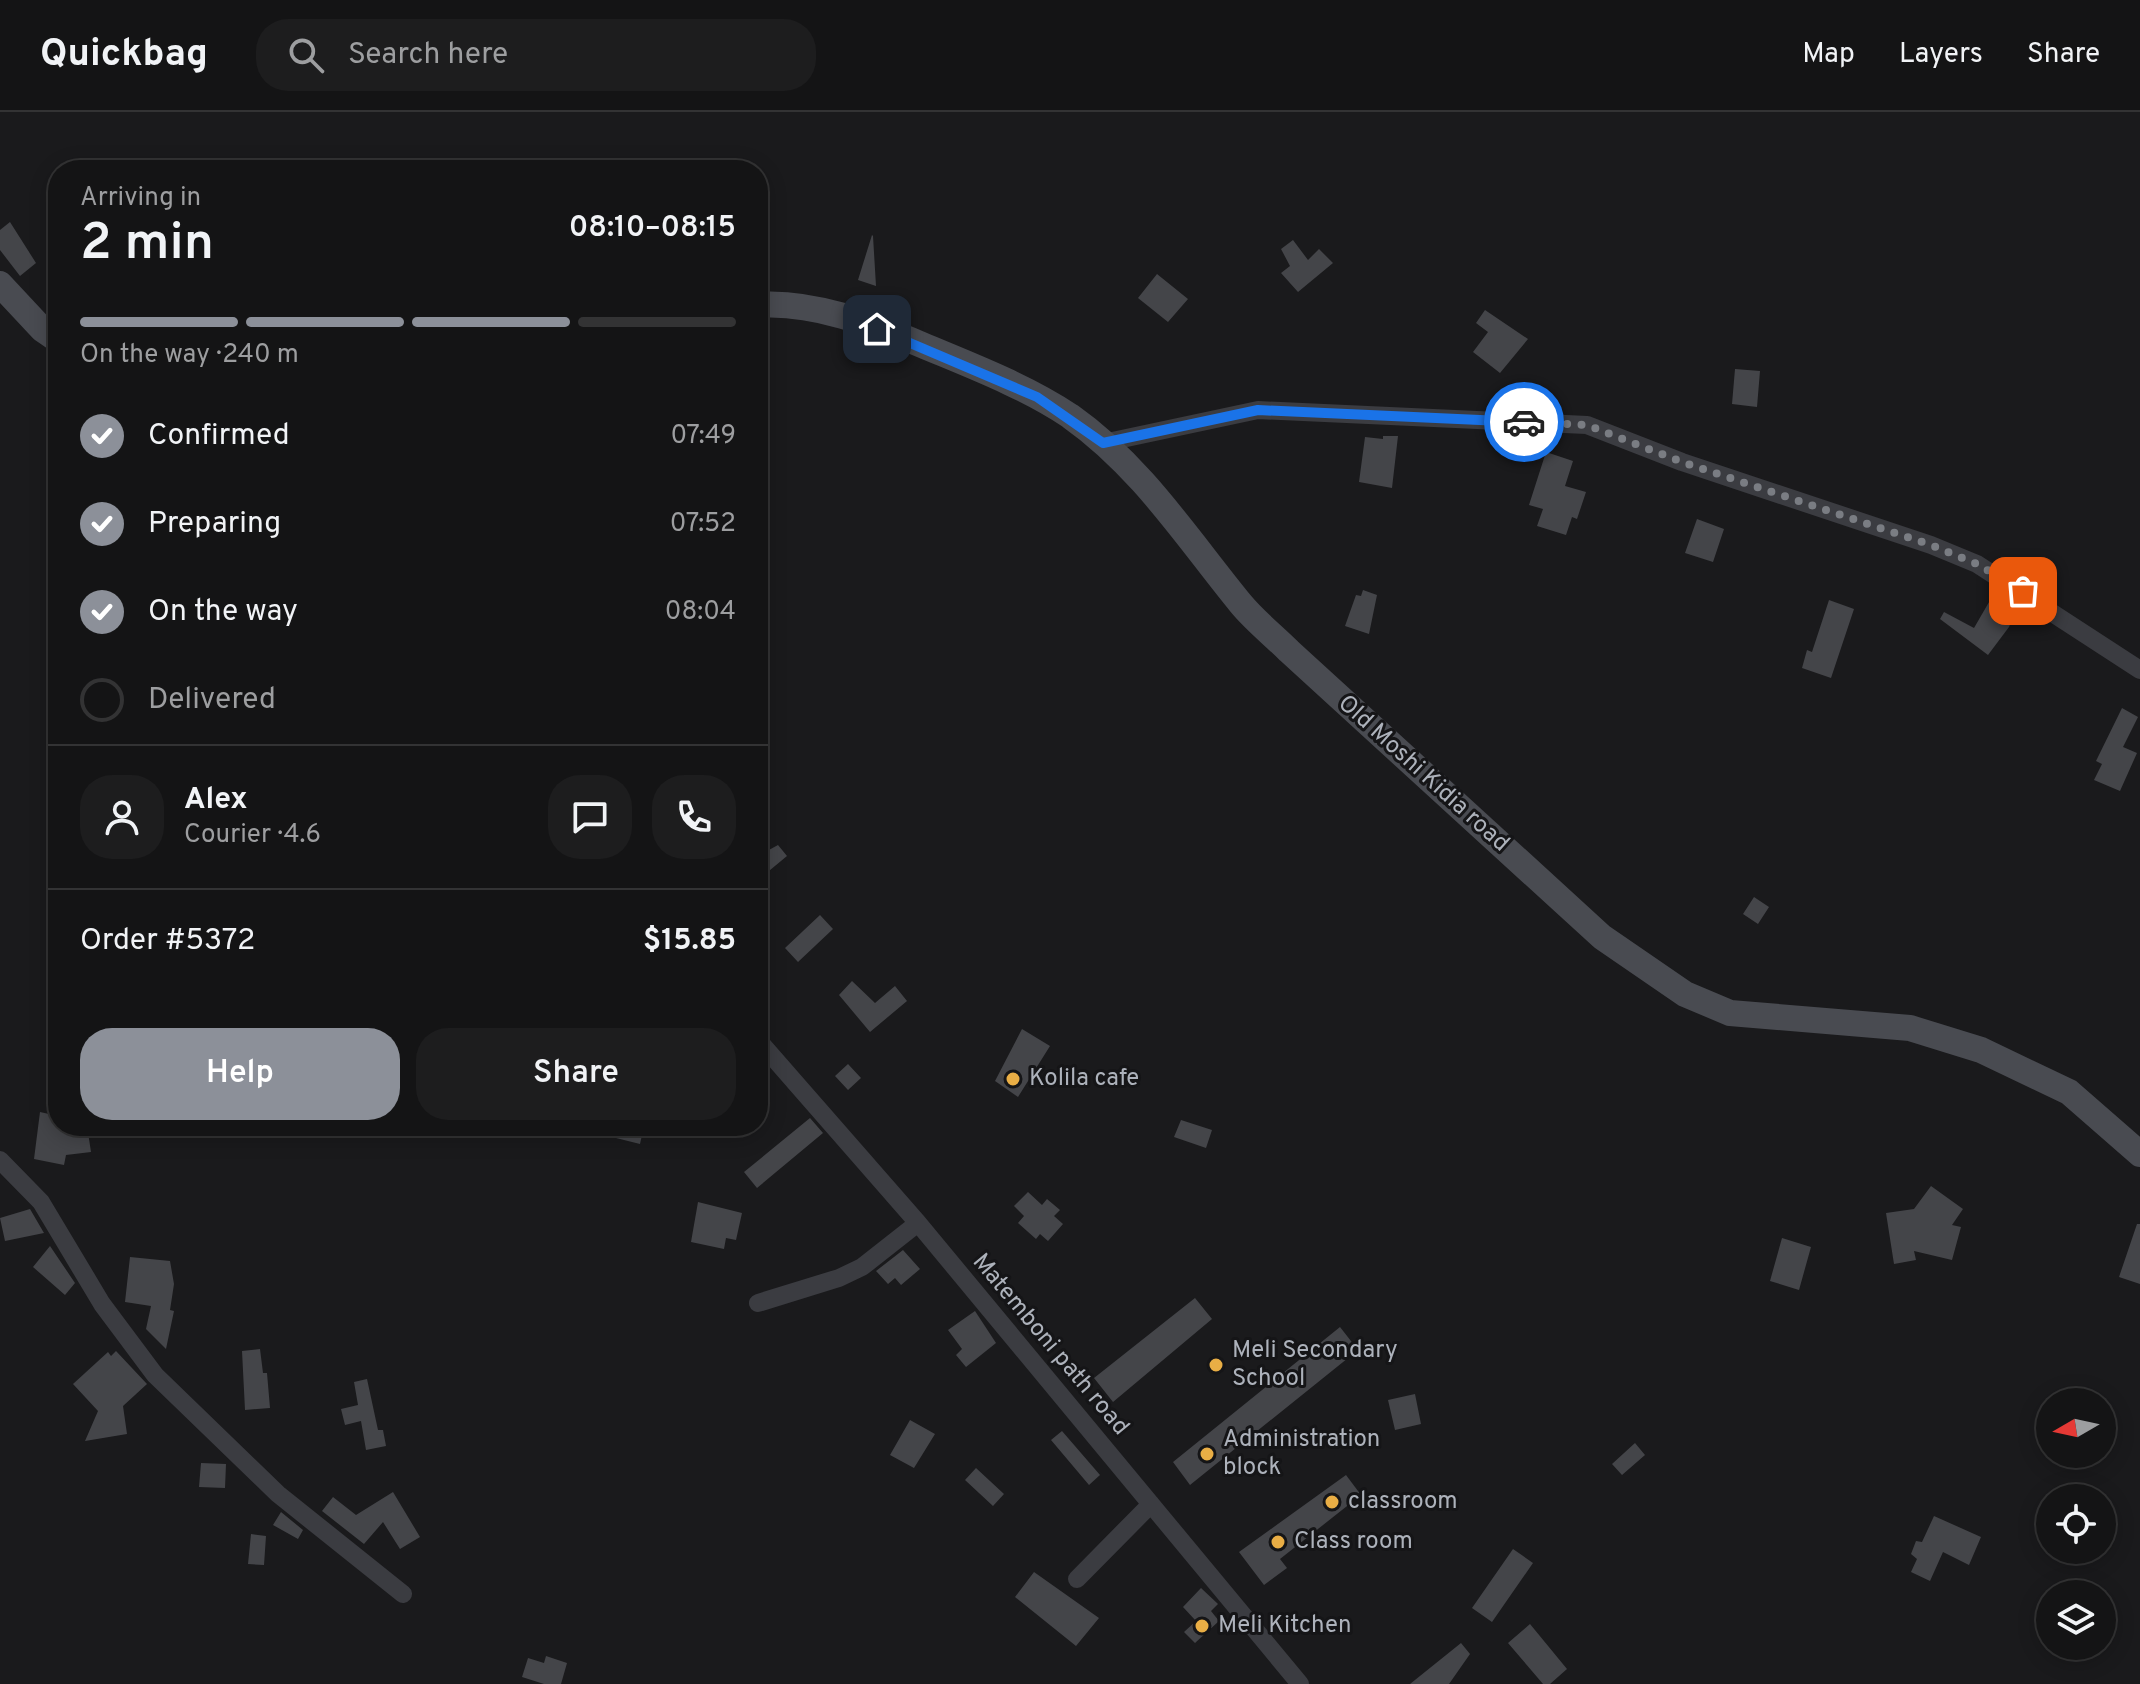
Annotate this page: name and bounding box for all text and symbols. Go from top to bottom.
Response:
search box [256,19,816,91]
text: Quickbag [40,31,208,80]
icon: search [284,33,328,77]
text: Search here [348,37,508,74]
text: Map [1802,37,1855,73]
text: Layers [1899,37,1983,73]
text: Share [2027,37,2100,73]
text: Arriving in [80,182,201,215]
text: 08:10–08:15 [569,210,736,247]
text: 2 min [80,212,214,278]
pin [843,295,911,363]
icon: home [855,307,899,351]
text: On the way · 240 m [80,339,299,372]
courier [1484,382,1564,462]
icon: car [1502,400,1546,444]
icon: check [80,414,124,458]
text: Confirmed [148,418,290,455]
text: 07:49 [670,420,736,453]
icon: check [80,502,124,546]
text: Preparing [148,506,281,543]
text: 07:52 [670,508,736,541]
pin [1989,557,2057,625]
icon: bag [2001,569,2045,613]
icon: check [80,590,124,634]
text: On the way [148,594,298,631]
text: 08:04 [665,596,736,629]
text: Delivered [148,682,276,719]
street label: Old Moshi Kidia road [1331,689,1515,859]
button: person [80,775,164,859]
button: chat [548,775,632,859]
button: phone [652,775,736,859]
text: Alex [184,782,248,819]
text: Courier · 4.6 [184,819,321,852]
text: Order #5372 [80,923,255,960]
text: $15.85 [643,923,736,960]
button: Help [80,1028,400,1120]
button: Share [416,1028,736,1120]
place label: Kolila cafe [1029,1064,1139,1094]
marker: Kolila cafe [1004,1070,1022,1088]
street label: Matemboni path road [965,1248,1135,1442]
place label: Meli Secondary School [1232,1336,1398,1394]
marker: Meli Secondary School [1207,1356,1225,1374]
north arrow [2036,1388,2116,1468]
map controls [2036,1388,2116,1660]
place label: Administration block [1223,1425,1380,1483]
marker: Administration block [1198,1445,1216,1463]
button: locate [2036,1484,2116,1564]
place label: classroom [1348,1487,1458,1517]
marker: classroom [1323,1493,1341,1511]
place label: Class room [1294,1527,1413,1557]
marker: Class room [1269,1533,1287,1551]
button: layers [2036,1580,2116,1660]
place label: Meli Kitchen [1218,1611,1352,1641]
marker: Meli Kitchen [1193,1617,1211,1635]

